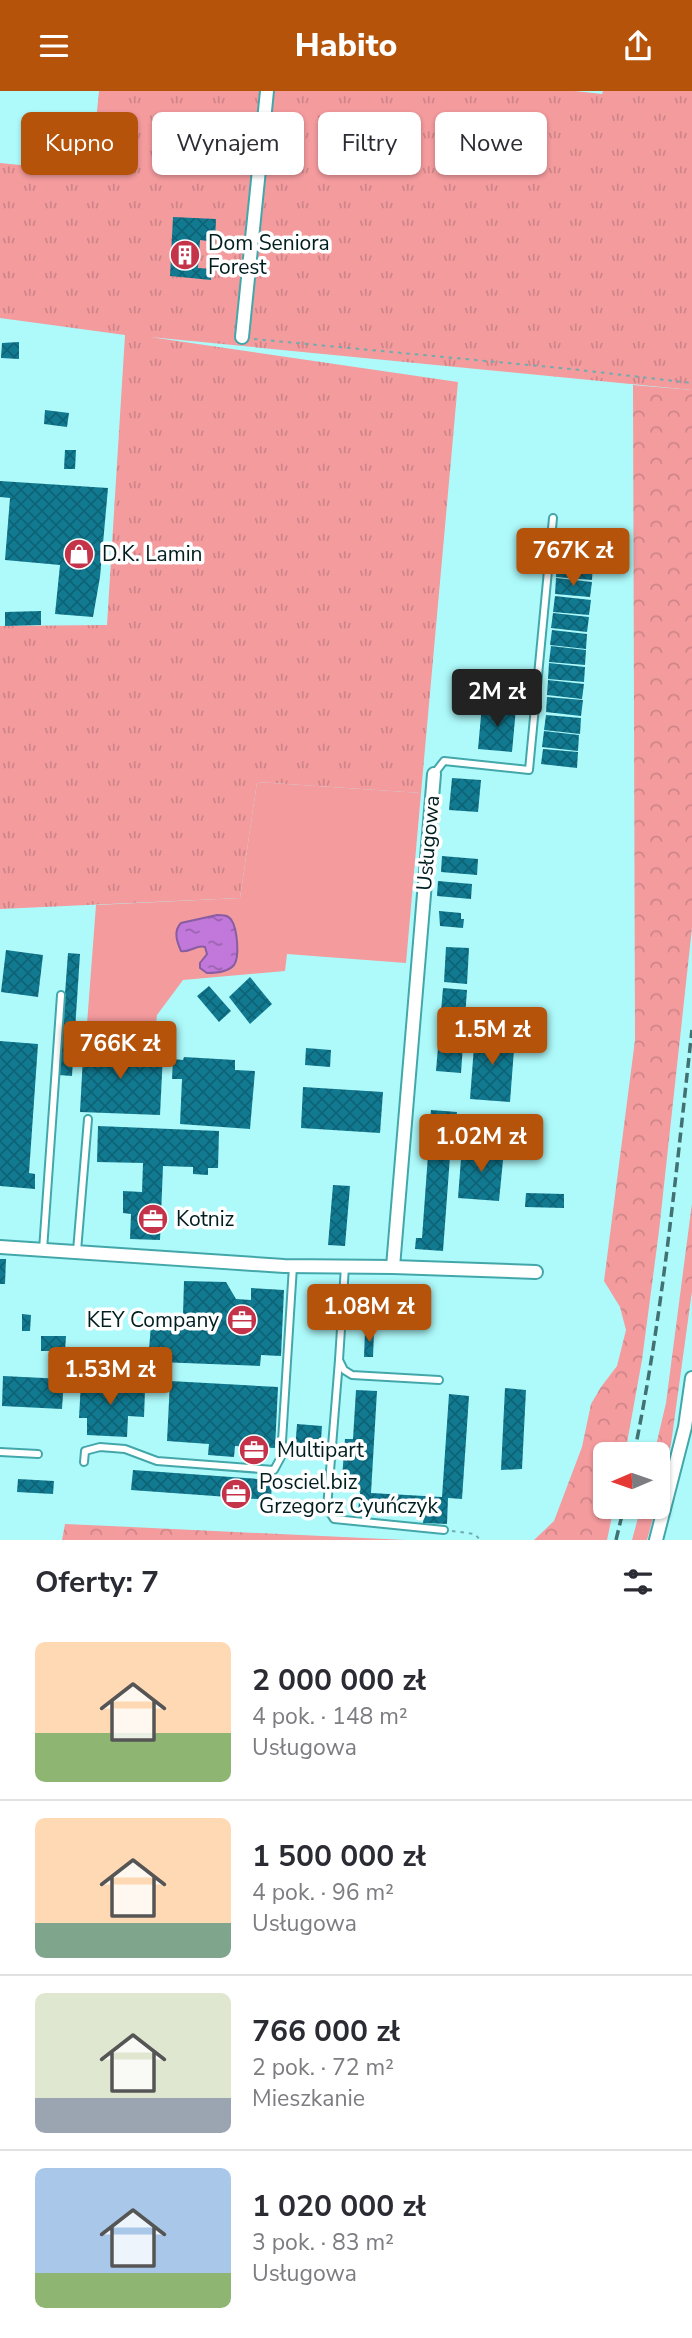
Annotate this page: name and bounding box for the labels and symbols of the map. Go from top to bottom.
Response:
place label: Dom Seniora Forest [208,229,330,281]
building icon: Dom Seniora Forest [168,238,202,272]
pin: 767K zł [508,529,638,588]
shop icon: D.K. Lamin [62,537,96,571]
place label: D.K. Lamin [102,540,202,568]
pin: 2M zł [448,669,546,729]
street label: Usługowa [410,794,446,892]
pin: 1.5M zł [427,1007,557,1067]
pin: 766K zł [55,1021,185,1081]
pin: 1.02M zł [409,1115,553,1174]
office icon: Kotniz [136,1202,170,1236]
place label: Kotniz [176,1205,235,1233]
pin: 1.08M zł [297,1285,441,1344]
office icon: KEY Company [225,1303,259,1337]
place label: KEY Company [87,1306,219,1334]
pin: 1.53M zł [38,1347,182,1407]
office icon: Multipart [237,1433,271,1467]
place label: Multipart [277,1436,364,1464]
north arrow [593,1442,670,1519]
place label: Posciel.biz Grzegorz Cyuńczyk [259,1468,438,1520]
office icon: Posciel.biz Grzegorz Cyuńczyk [219,1477,253,1511]

